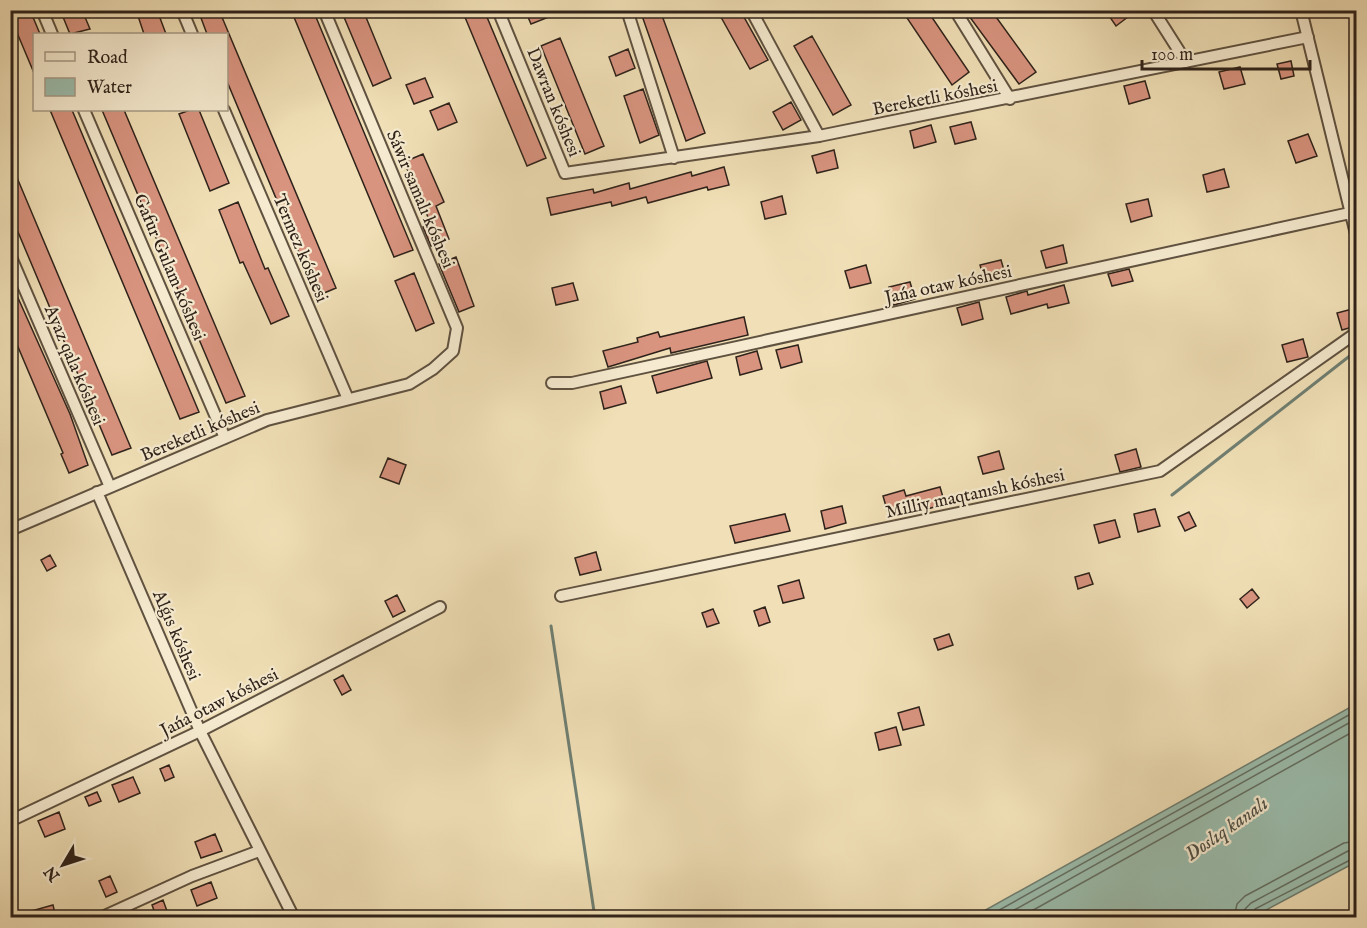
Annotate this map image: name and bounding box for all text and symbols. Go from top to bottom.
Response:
legend [33,33,228,111]
scale bar [1142,33,1310,71]
street label: Dawran kóshesi [520,44,585,161]
text: 100 m [1151,44,1193,67]
text: Road [87,47,128,70]
street label: Bereketli kóshesi [871,75,1000,122]
text: Water [87,77,132,100]
street label: Sáwir samalı kóshesi [380,127,459,272]
street label: Gafur Gulam kóshesi [127,191,210,345]
street label: Termez kóshesi [267,191,333,306]
street label: Jańa otaw kóshesi [881,261,1014,311]
street label: Ayaz qala kóshesi [38,301,109,429]
street label: Bereketli kóshesi [138,397,264,468]
street label: Milliy maqtanısh kóshesi [884,464,1067,525]
street label: Alǵıs kóshesi [146,586,205,684]
street label: Jańa otaw kóshesi [155,664,283,744]
water label: Doslıq kanalı [1180,792,1273,867]
north arrow [33,835,93,895]
text: N [41,861,66,886]

